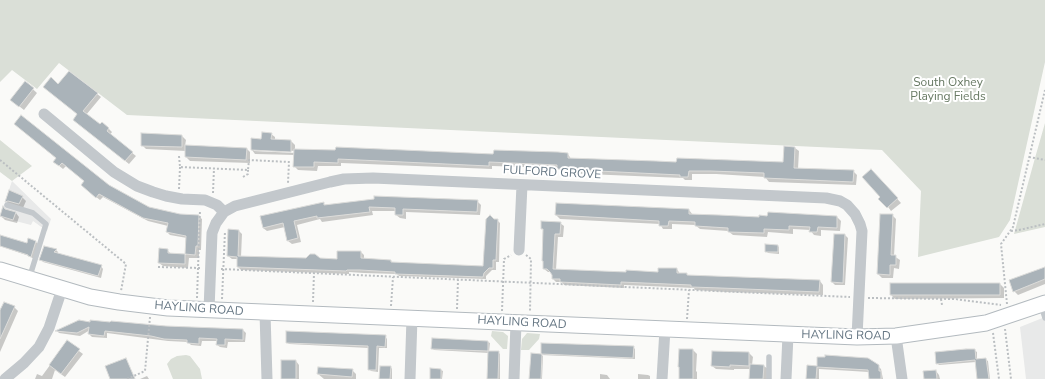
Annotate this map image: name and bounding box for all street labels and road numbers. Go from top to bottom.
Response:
street label: FULFORD GROVE [503,163,601,183]
street label: HAYLING ROAD [154,299,244,319]
street label: HAYLING ROAD [477,313,567,333]
street label: HAYLING ROAD [801,328,891,344]

